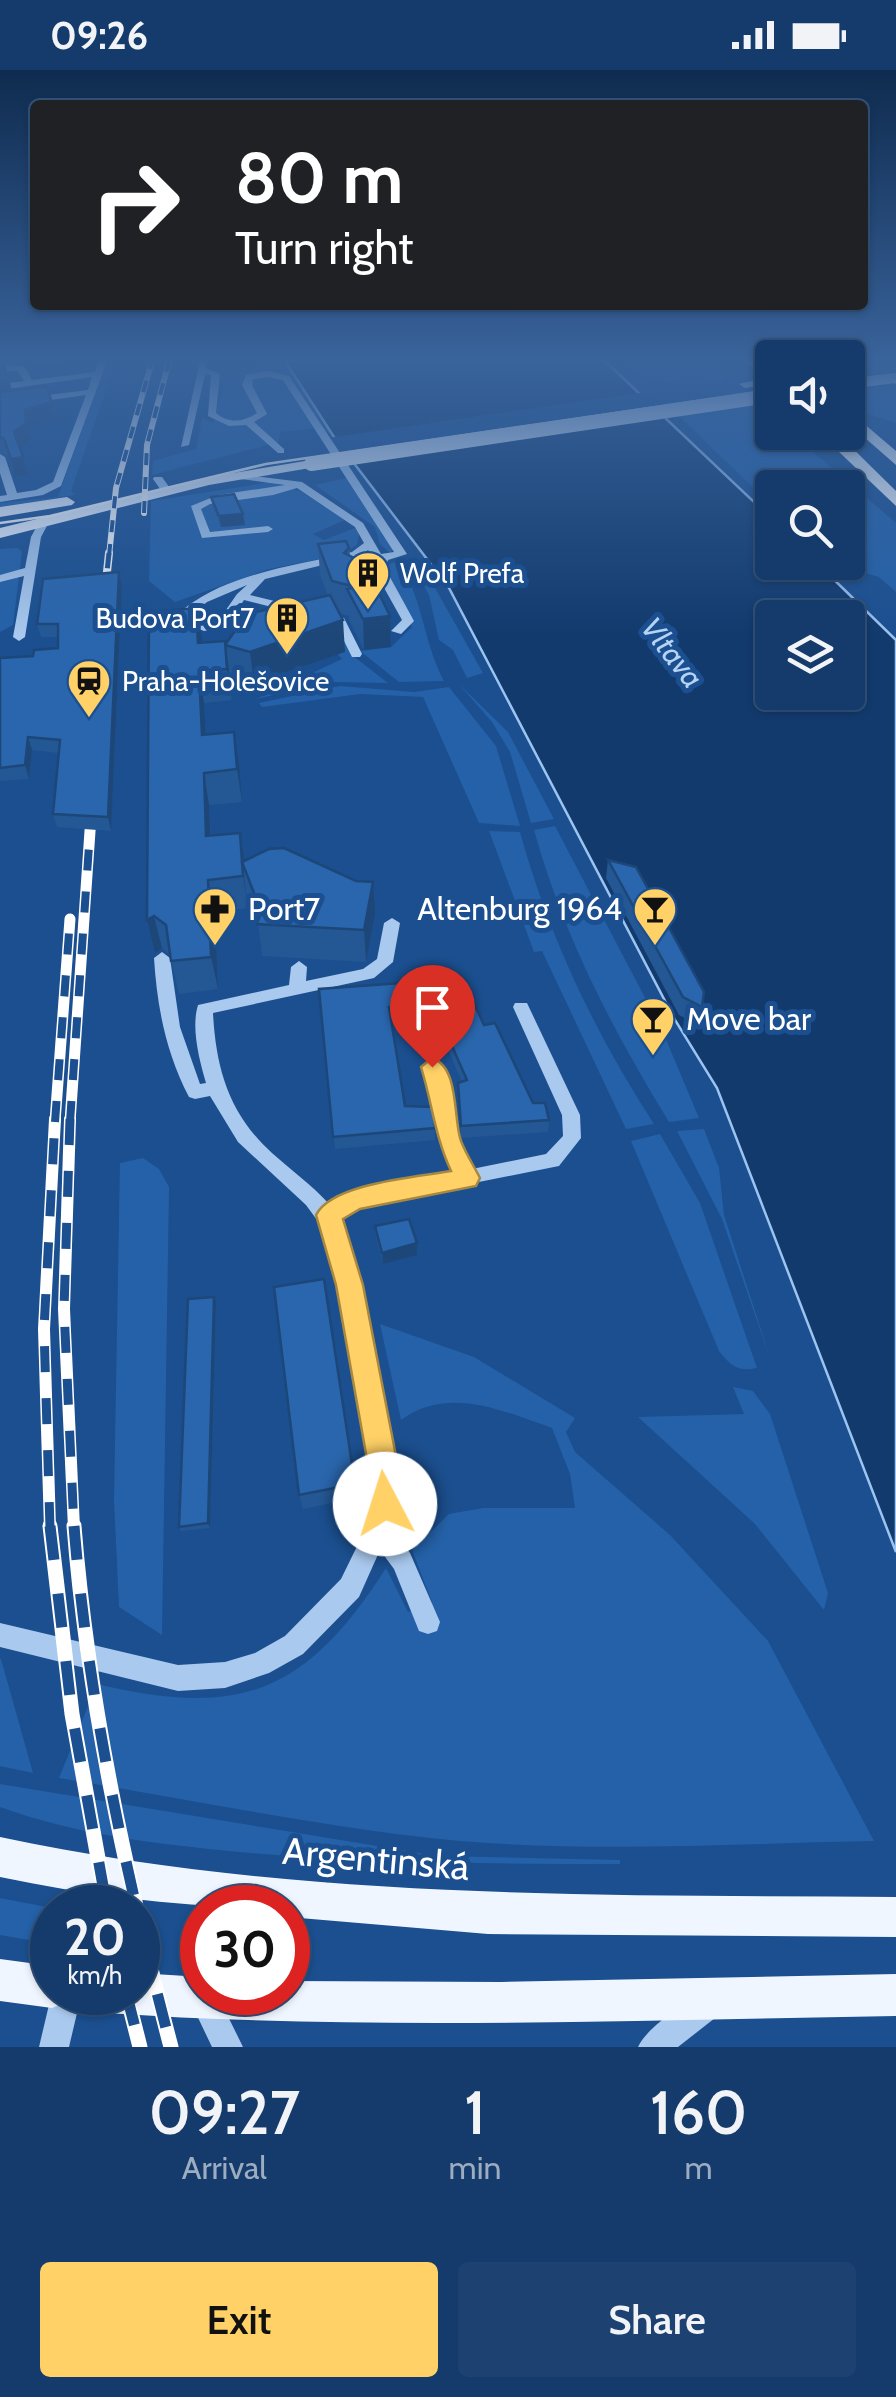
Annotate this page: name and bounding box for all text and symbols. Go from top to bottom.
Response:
text: 09:26 [50,12,148,59]
text: 80 m [235,135,403,221]
icon: right [70,140,200,270]
text: Turn right [235,221,414,275]
map controls [755,340,865,710]
button: sound [755,340,865,450]
button: search [755,470,865,580]
building icon: Wolf Prefa [345,550,391,611]
place label: Wolf Prefa [400,556,525,590]
building icon: Budova Port7 [264,595,310,656]
button: layers [755,600,865,710]
place label: Budova Port7 [96,601,254,635]
water label: Vltava [633,610,711,695]
station icon: Praha-Holešovice [66,658,112,719]
place label: Praha-Holešovice [122,664,329,698]
pharmacy icon: Port7 [192,886,238,947]
bar icon: Altenburg 1964 [632,886,678,947]
place label: Port7 [248,889,320,928]
place label: Altenburg 1964 [417,889,622,928]
pin [390,965,475,1068]
icon: arrive [405,980,460,1035]
bar icon: Move bar [630,996,676,1057]
place label: Move bar [686,999,812,1038]
position arrow [333,1452,437,1556]
street label: Argentinská [281,1827,471,1890]
speed limit sign: 30 [180,1885,310,2015]
text: 20 [64,1907,126,1968]
text: km/h [68,1960,122,1990]
text: 09:27 [149,2076,300,2149]
text: 1 [464,2076,486,2149]
text: 160 [650,2076,747,2149]
text: Arrival [182,2148,267,2187]
text: min [449,2148,501,2187]
text: m [685,2148,713,2187]
button: Exit [40,2262,438,2377]
button: Share [458,2262,856,2377]

